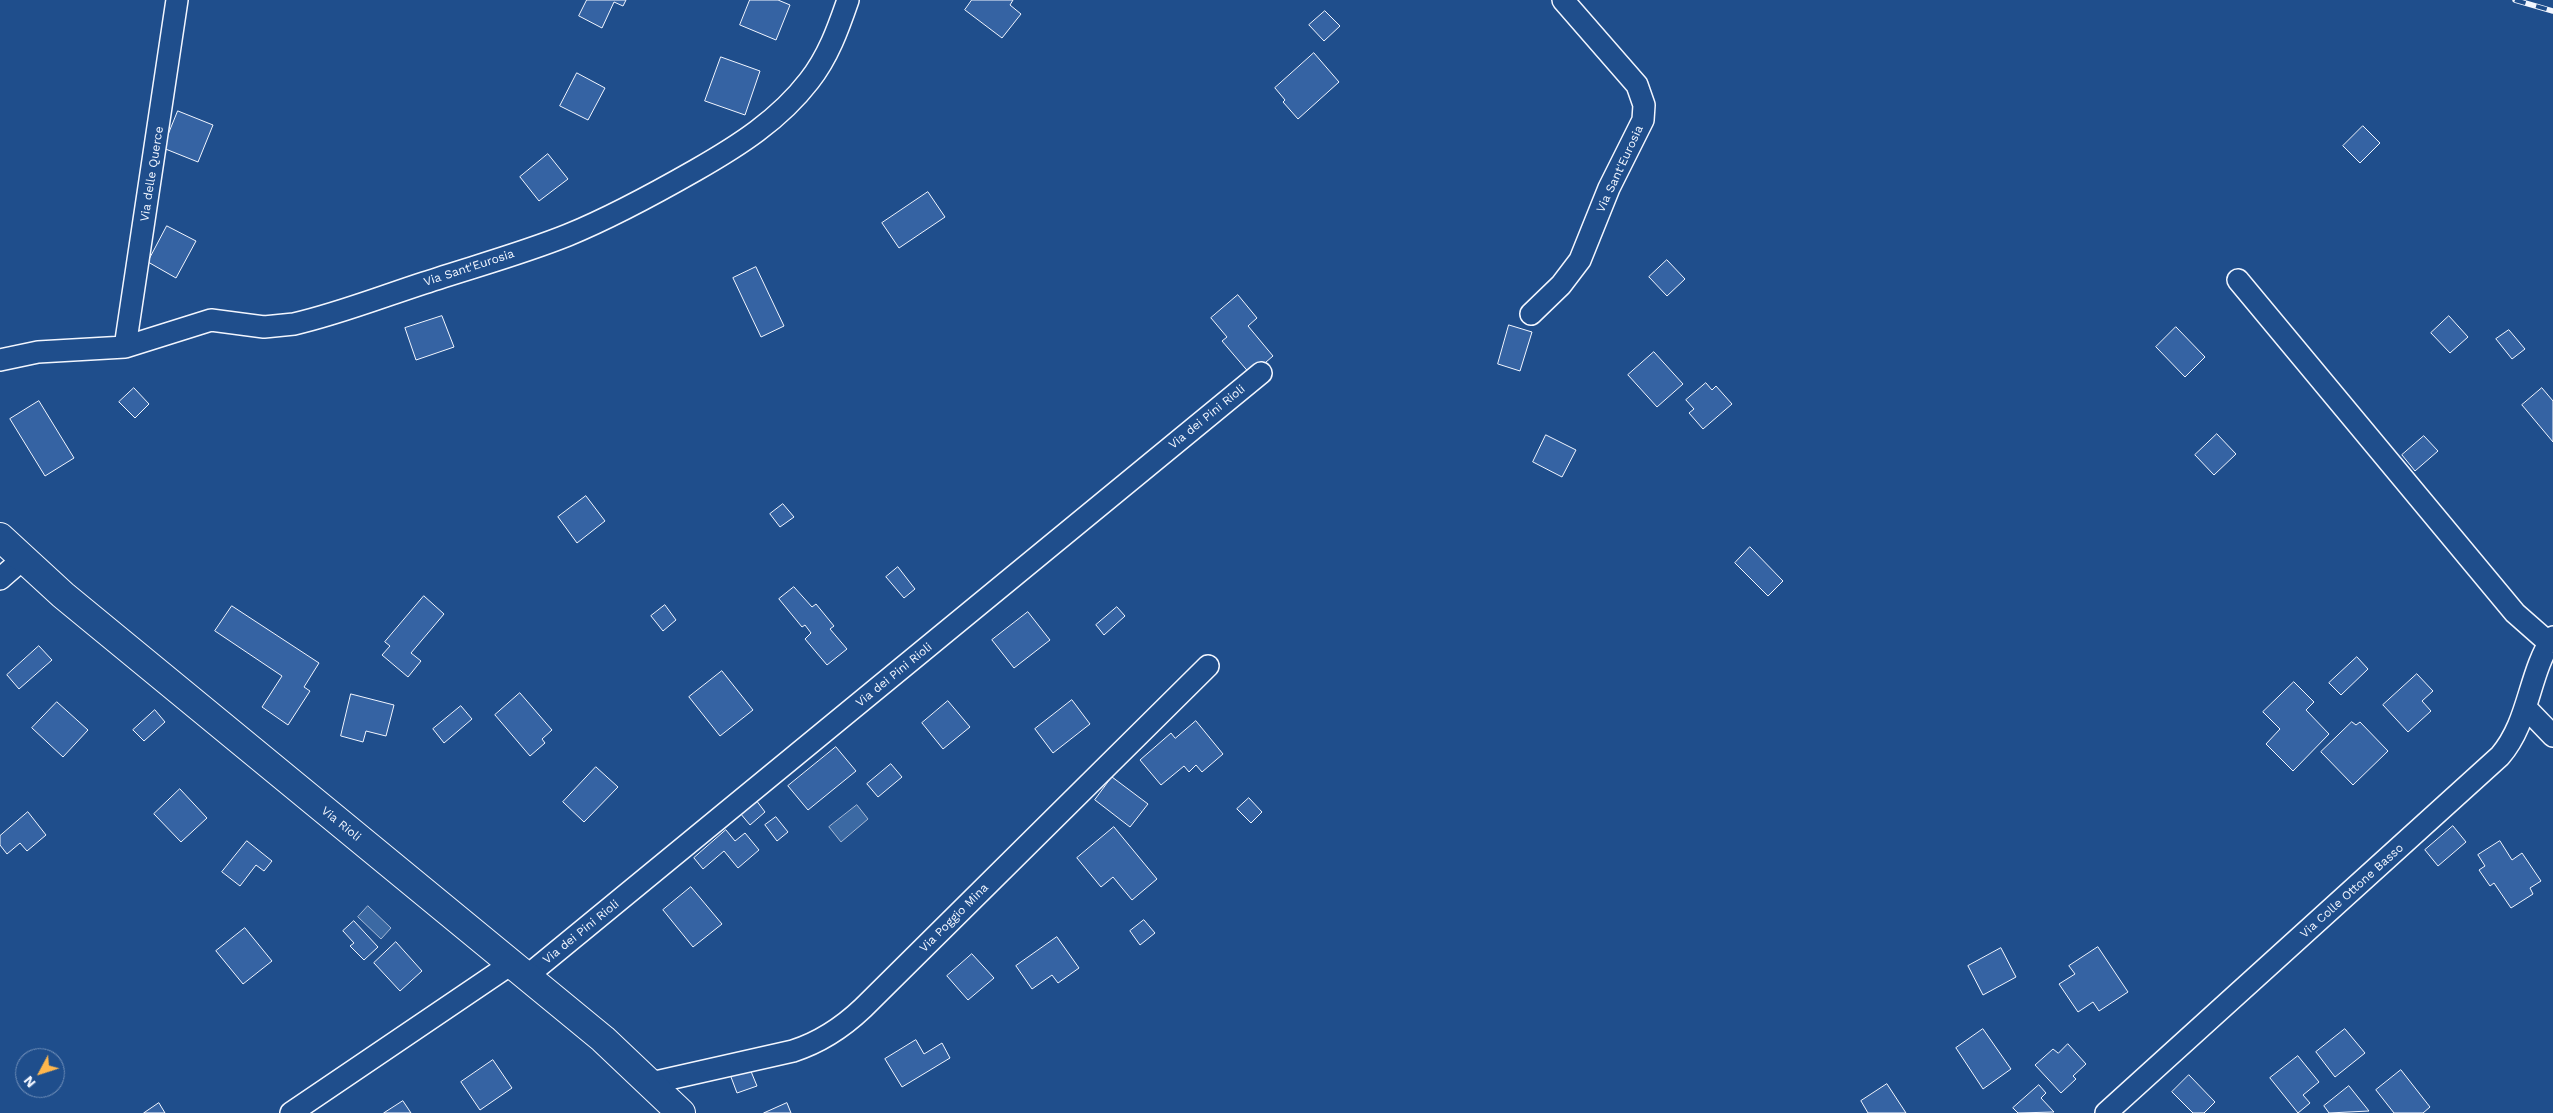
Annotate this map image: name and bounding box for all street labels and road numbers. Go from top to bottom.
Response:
street label: Via Sant'Eurosia [1594,123,1646,215]
street label: Via delle Querce [137,125,167,223]
street label: Via Sant'Eurosia [422,247,516,289]
street label: Via dei Pini Rioli [1166,382,1248,452]
street label: Via dei Pini Rioli [853,640,935,710]
street label: Via Rioli [318,804,364,844]
street label: Via Colle Ottone Basso [2297,841,2407,941]
street label: Via Poggio Mina [917,881,991,955]
street label: Via dei Pini Rioli [540,897,622,967]

